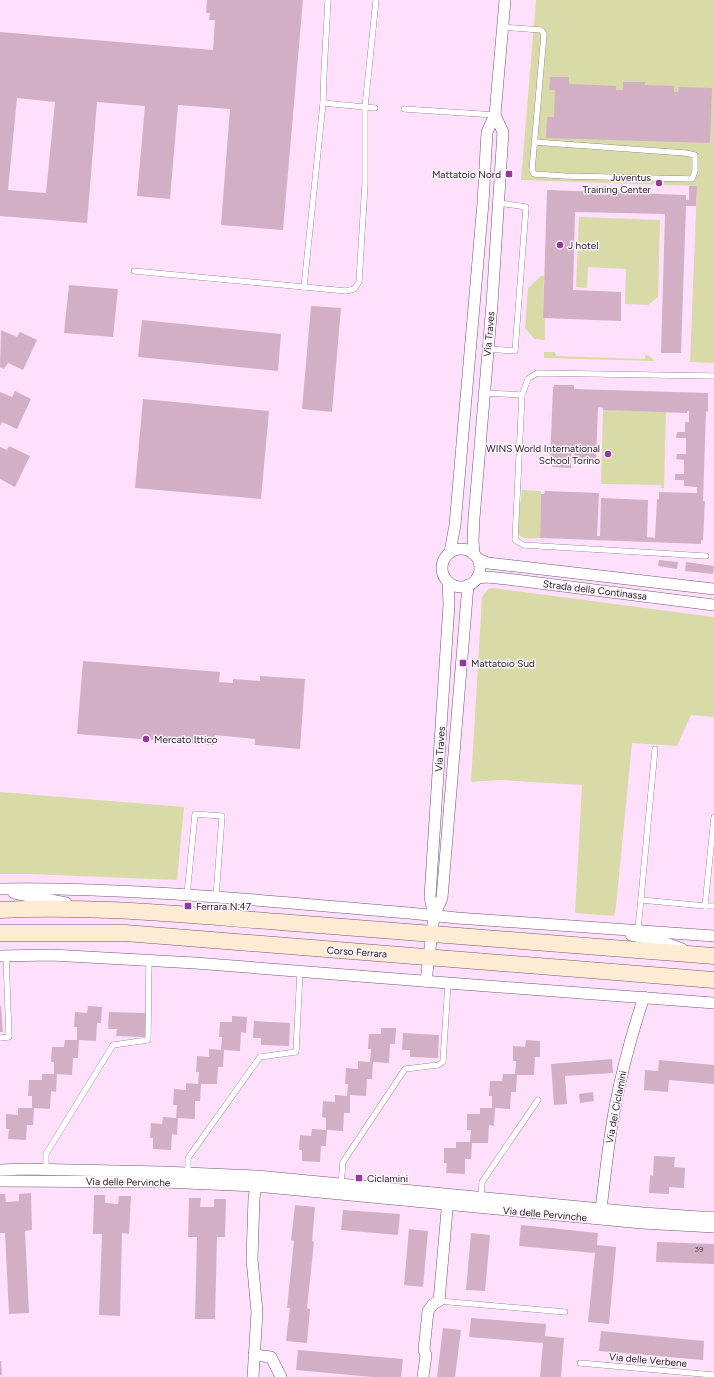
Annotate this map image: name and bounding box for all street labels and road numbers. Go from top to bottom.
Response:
street label: Via Traves [481,310,497,357]
street label: Strada della Continassa [542,577,648,603]
street label: Via Traves [432,726,448,772]
street label: Corso Ferrara [326,943,388,961]
street label: Via dei Ciclamini [603,1069,629,1145]
street label: Via delle Pervinche [86,1175,171,1189]
street label: Via delle Pervinche [502,1204,588,1224]
street label: Via delle Verbene [608,1350,688,1370]

